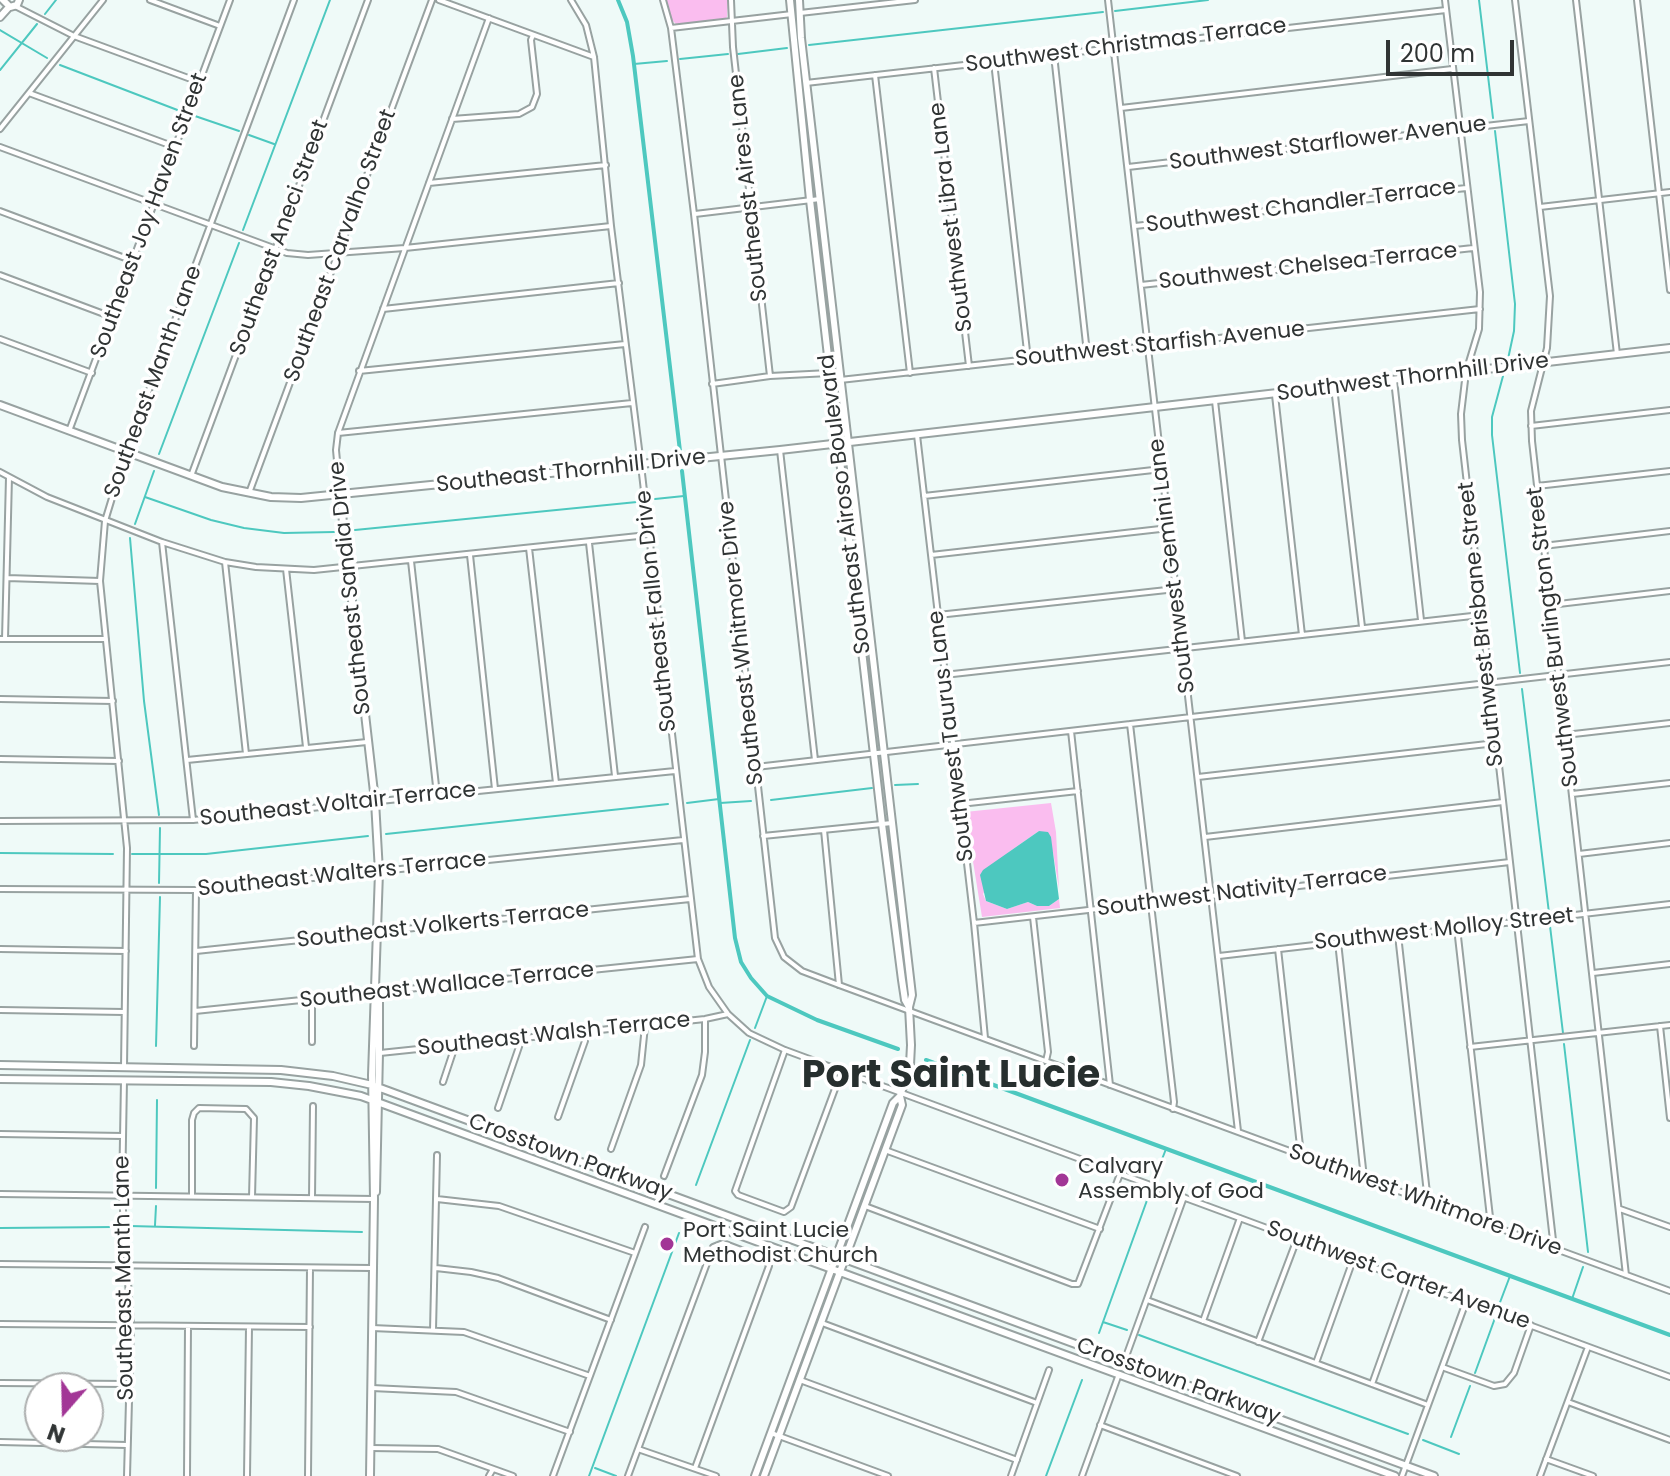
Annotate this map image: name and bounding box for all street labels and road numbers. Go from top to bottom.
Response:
street label: Southwest Christmas Terrace [964,13,1288,79]
street label: Southeast Joy Haven Street [86,70,214,362]
street label: Southeast Aires Lane [724,73,774,303]
street label: Southwest Libra Lane [925,101,979,333]
street label: Southeast Carvalho Street [279,106,403,386]
street label: Southwest Starflower Avenue [1168,111,1488,177]
street label: Southeast Aneci Street [225,117,335,359]
street label: Southwest Chandler Terrace [1145,175,1457,239]
street label: Southwest Chelsea Terrace [1157,238,1459,296]
street label: Southeast Manth Lane [100,262,208,502]
street label: Southwest Starfish Avenue [1014,317,1306,373]
street label: Southwest Thornhill Drive [1275,348,1551,408]
street label: Southeast Airoso Boulevard [814,353,878,655]
street label: Southwest Gemini Lane [1144,437,1202,695]
street label: Southeast Thornhill Drive [435,445,707,499]
street label: Southeast Sandia Drive [325,460,377,716]
street label: Southwest Brisbane Street [1454,480,1510,768]
street label: Southwest Burlington Street [1522,485,1586,789]
street label: Southeast Fallon Drive [631,489,683,733]
street label: Southeast Whitmore Drive [714,500,770,786]
street label: Southwest Taurus Lane [923,609,981,863]
street label: Southeast Voltair Terrace [199,777,477,833]
street label: Southeast Walters Terrace [197,847,487,903]
street label: Southwest Nativity Terrace [1096,861,1388,923]
street label: Southeast Volkerts Terrace [296,898,590,954]
street label: Southwest Molloy Street [1313,903,1575,957]
street label: Southeast Wallace Terrace [299,957,595,1015]
street label: Southeast Walsh Terrace [416,1008,692,1062]
street label: Crosstown Parkway [465,1109,675,1207]
street label: Southwest Whitmore Drive [1285,1139,1565,1263]
street label: Southeast Manth Lane [110,1155,140,1401]
street label: Southwest Carter Avenue [1263,1216,1533,1336]
street label: Crosstown Parkway [1073,1333,1283,1431]

